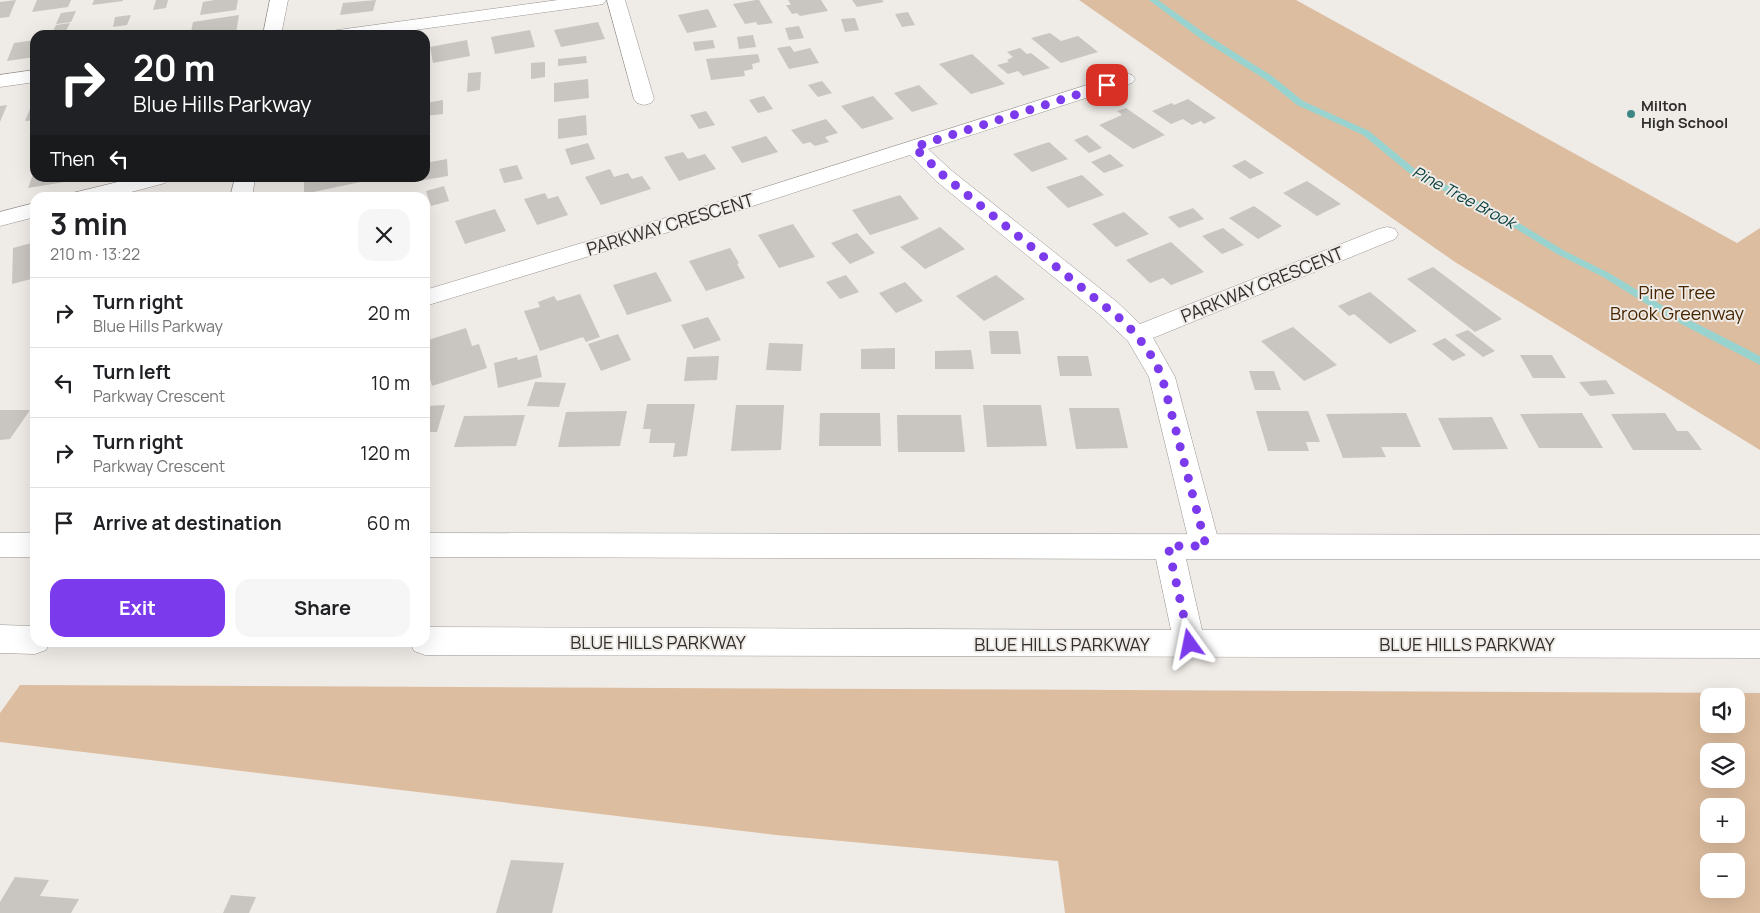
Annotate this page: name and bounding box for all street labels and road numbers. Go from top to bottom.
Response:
street label: PARKWAY CRESCENT [584,187,757,261]
street label: PARKWAY CRESCENT [1177,240,1347,328]
street label: BLUE HILLS PARKWAY [570,630,747,654]
street label: BLUE HILLS PARKWAY [974,632,1151,656]
street label: BLUE HILLS PARKWAY [1379,632,1556,656]

